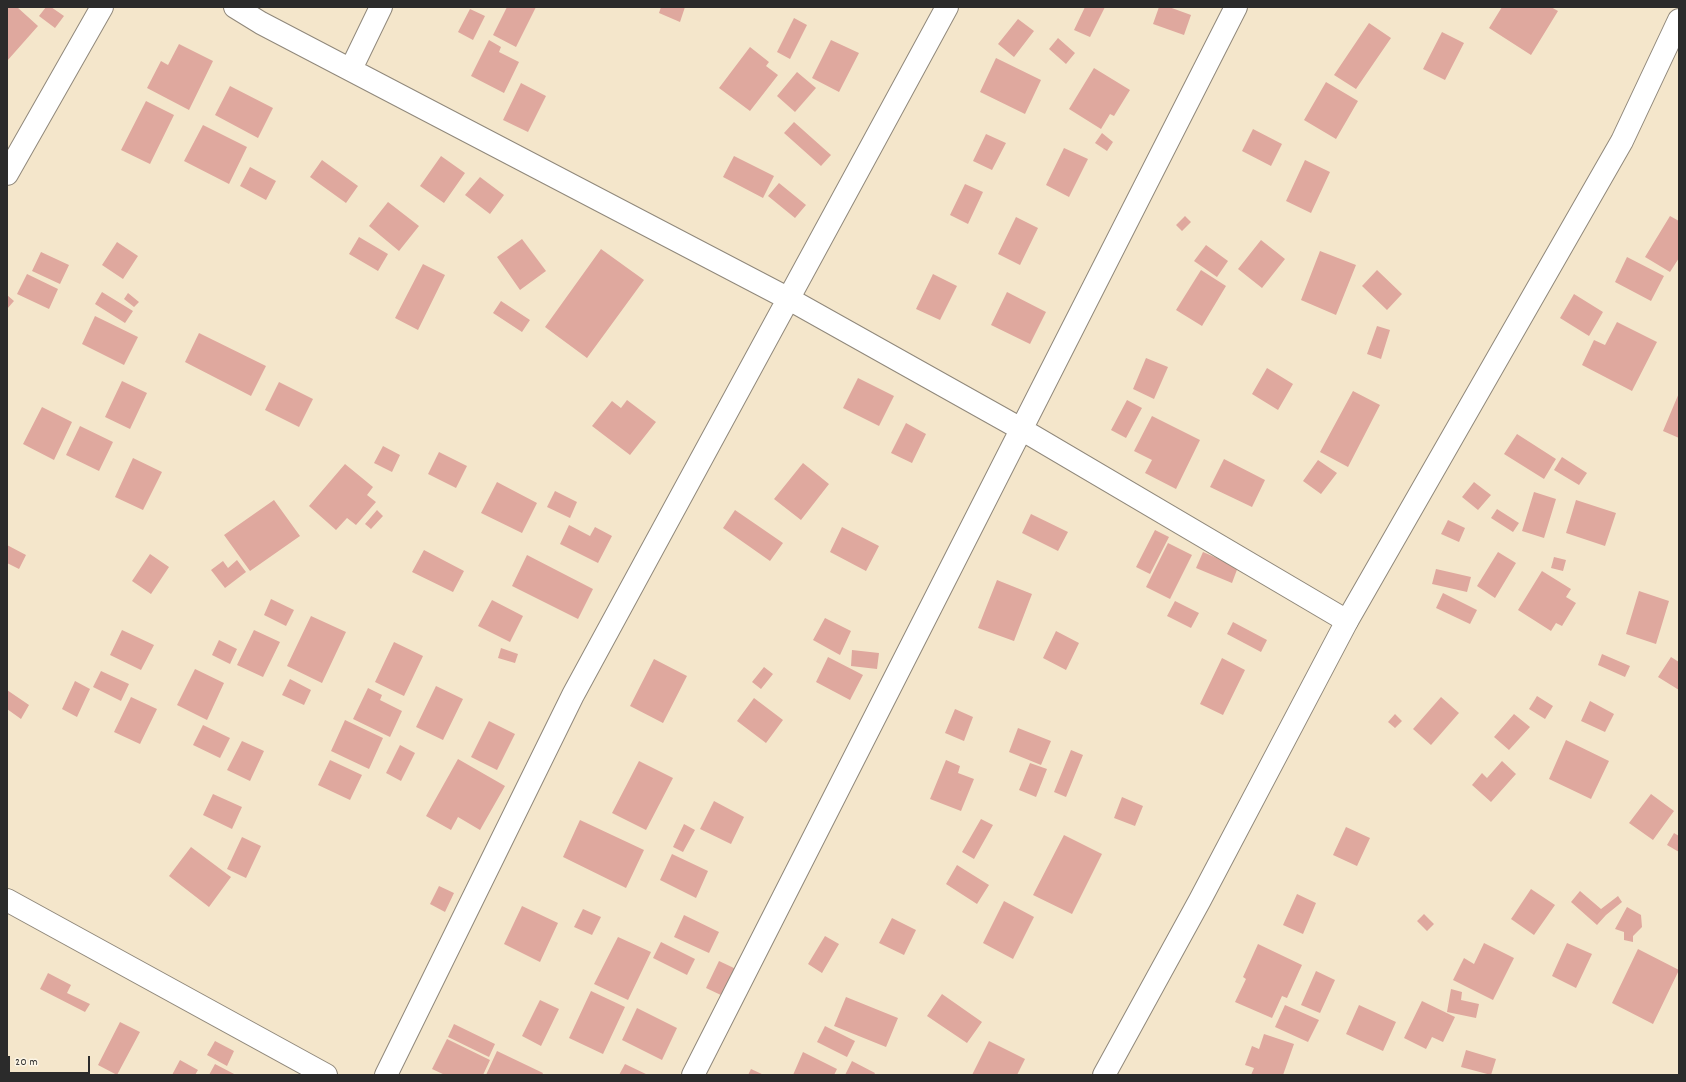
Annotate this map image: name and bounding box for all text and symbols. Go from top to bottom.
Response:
scale bar [10,1048,92,1074]
text: 20 m [15,1054,38,1071]

